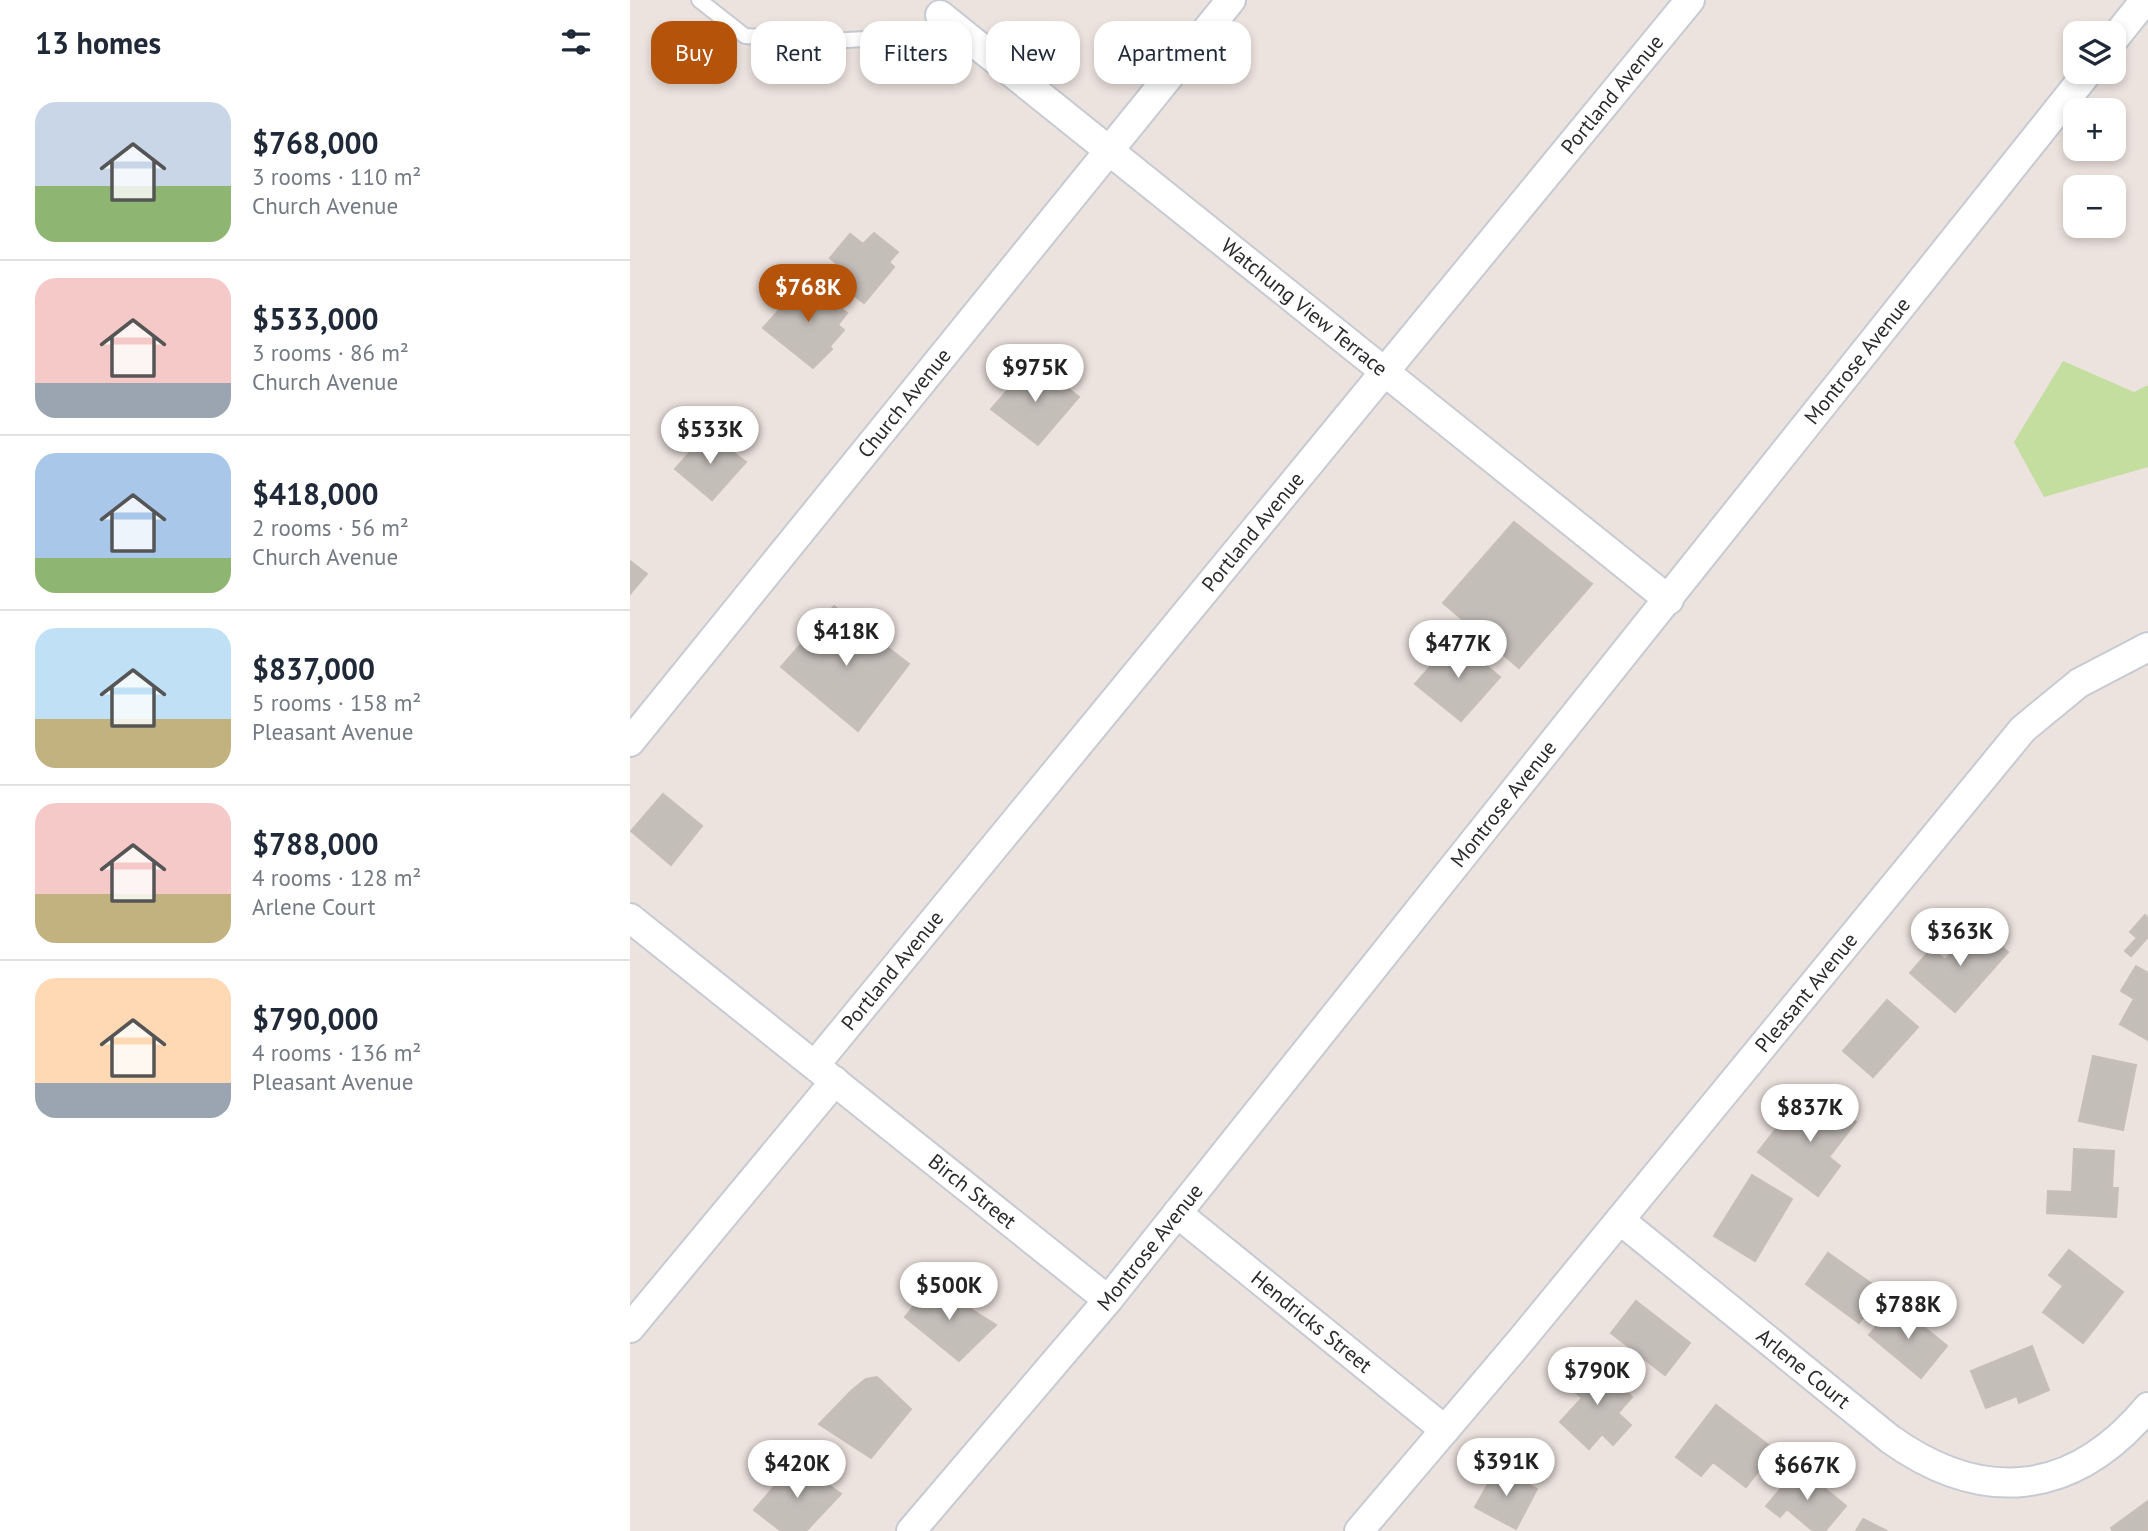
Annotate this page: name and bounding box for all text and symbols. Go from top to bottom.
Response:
chip: Buy [651,21,737,84]
chip: Rent [751,21,846,84]
chip: Filters [860,21,972,84]
chip: New [986,21,1080,84]
chip: Apartment [1094,21,1251,84]
map controls [2063,21,2126,238]
button: layers [2063,21,2126,84]
text: 13 homes [35,23,161,62]
icon: filters [557,23,595,61]
street label: Portland Avenue [1555,29,1669,160]
button: + [2063,98,2126,161]
text: $768,000 [252,123,379,162]
icon: home [91,130,175,214]
text: 3 rooms · 110 m² [252,162,421,191]
button: − [2063,175,2126,238]
text: Church Avenue [252,191,398,220]
street label: Watchung View Terrace [1216,232,1393,382]
pin: $768K [759,264,857,324]
text: $768K [775,272,841,301]
street label: Montrose Avenue [1798,292,1916,430]
text: $533,000 [252,299,379,338]
icon: home [91,306,175,390]
text: 3 rooms · 86 m² [252,338,409,367]
street label: Church Avenue [852,343,957,463]
pin: $975K [986,344,1084,404]
text: $975K [1002,352,1068,381]
text: Church Avenue [252,367,398,396]
pin: $533K [661,406,759,466]
text: $533K [677,414,743,443]
street label: Portland Avenue [1196,466,1310,597]
text: $418,000 [252,474,379,513]
icon: home [91,481,175,565]
text: 2 rooms · 56 m² [252,513,409,542]
text: Church Avenue [252,542,398,571]
pin: $418K [797,608,895,668]
text: $418K [813,616,879,645]
pin: $477K [1409,620,1507,680]
text: $477K [1425,628,1491,657]
text: $837,000 [252,649,375,688]
icon: home [91,656,175,740]
text: 5 rooms · 158 m² [252,688,421,717]
text: Pleasant Avenue [252,717,413,746]
street label: Montrose Avenue [1444,735,1562,873]
text: $788,000 [252,824,379,863]
icon: home [91,831,175,915]
text: 4 rooms · 128 m² [252,863,421,892]
text: Arlene Court [252,892,375,921]
street label: Portland Avenue [835,905,949,1036]
pin: $363K [1911,908,2009,968]
text: $363K [1927,916,1993,945]
street label: Pleasant Avenue [1749,927,1863,1058]
text: $790,000 [252,999,379,1038]
icon: home [91,1006,175,1090]
text: 4 rooms · 136 m² [252,1038,421,1067]
text: Pleasant Avenue [252,1067,413,1096]
pin: $837K [1761,1084,1859,1144]
text: $837K [1777,1092,1843,1121]
street label: Birch Street [923,1148,1022,1234]
street label: Montrose Avenue [1091,1178,1209,1316]
pin: $500K [900,1262,998,1322]
street label: Hendricks Street [1246,1264,1378,1379]
text: $500K [916,1270,982,1299]
pin: $788K [1859,1282,1957,1341]
text: $788K [1875,1289,1941,1318]
street label: Arlene Court [1751,1322,1856,1414]
pin: $790K [1548,1348,1646,1407]
text: $790K [1564,1355,1630,1384]
pin: $391K [1457,1438,1555,1498]
pin: $420K [748,1440,846,1500]
pin: $667K [1758,1442,1856,1502]
text: $391K [1473,1446,1539,1475]
text: $420K [764,1448,830,1477]
text: $667K [1774,1450,1840,1479]

